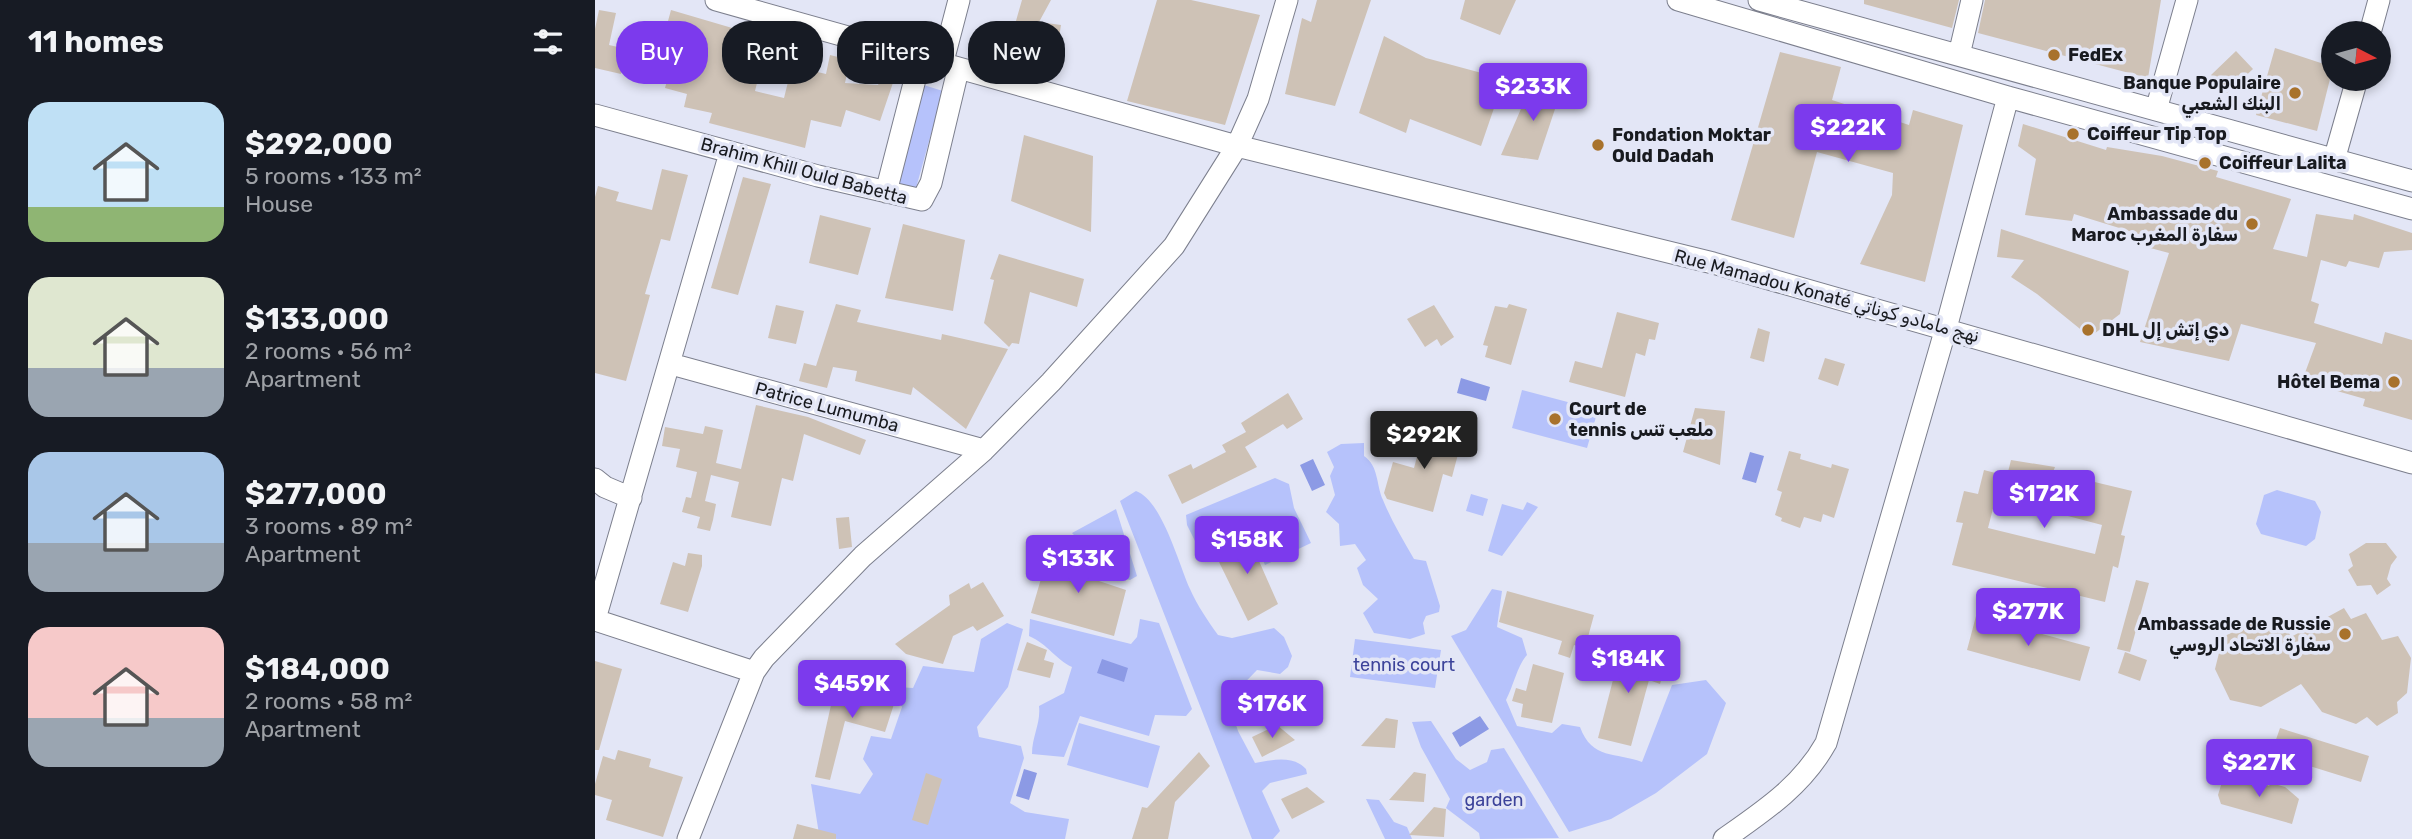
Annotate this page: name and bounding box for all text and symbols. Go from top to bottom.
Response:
chip: Buy [616,21,708,84]
chip: Rent [722,21,823,84]
chip: Filters [837,21,954,84]
chip: New [968,21,1065,84]
north arrow [2321,21,2391,91]
map controls [2321,21,2391,91]
icon: filters [529,23,567,61]
text: 11 homes [28,24,164,60]
place label: FedEx [2068,44,2124,66]
marker: FedEx [2046,47,2062,63]
pin: $233K [1484,64,1582,123]
text: $233K [1495,72,1571,100]
place label: Banque Populaire البنك الشعبي [2123,72,2281,118]
marker: Banque Populaire البنك الشعبي [2287,85,2303,101]
pin: $222K [1799,104,1897,164]
text: $222K [1810,113,1886,141]
place label: Coiffeur Tip Top [2087,123,2227,145]
place label: Fondation Moktar Ould Dadah [1612,124,1771,167]
text: $292,000 [245,126,393,162]
marker: Coiffeur Tip Top [2065,126,2081,142]
icon: home [84,130,168,214]
street label: Brahim Khill Ould Babetta [698,133,910,209]
marker: Fondation Moktar Ould Dadah [1590,137,1606,153]
place label: Coiffeur Lalita [2219,152,2347,174]
marker: Coiffeur Lalita [2197,155,2213,171]
text: 5 rooms · 133 m² [245,162,422,190]
text: House [245,190,313,218]
place label: Ambassade du Maroc سفارة المغرب [2071,203,2238,246]
marker: Ambassade du Maroc سفارة المغرب [2244,216,2260,232]
street label: Rue Mamadou Konaté نهج مامادو كوناتي [1672,245,1982,349]
text: $133,000 [245,301,389,337]
icon: home [84,305,168,389]
place label: DHL دي إتش إل [2102,319,2229,343]
marker: DHL دي إتش إل [2080,322,2096,338]
text: 2 rooms · 56 m² [245,337,412,365]
text: Apartment [245,365,361,393]
place label: Hôtel Bema [2277,371,2380,393]
marker: Hôtel Bema [2386,374,2402,390]
street label: Patrice Lumumba [753,377,901,437]
place label: Court de tennis ملعب تنس [1569,398,1714,441]
marker: Court de tennis ملعب تنس [1547,411,1563,427]
pin: $292K [1375,412,1473,471]
text: $292K [1386,420,1462,448]
pin: $172K [1995,470,2093,530]
text: $277,000 [245,476,387,512]
text: $172K [2009,479,2079,507]
icon: home [84,480,168,564]
text: 3 rooms · 89 m² [245,512,413,540]
pin: $158K [1198,516,1296,576]
text: $158K [1211,525,1283,553]
pin: $133K [1029,536,1127,595]
text: Apartment [245,540,361,568]
text: $133K [1042,544,1114,572]
pin: $277K [1979,588,2077,648]
text: $277K [1992,597,2064,625]
place label: Ambassade de Russie سفارة الاتحاد الروسي [2138,613,2331,659]
marker: Ambassade de Russie سفارة الاتحاد الروسي [2337,626,2353,642]
pin: $184K [1579,636,1677,695]
text: $184K [1591,644,1665,672]
text: $184,000 [245,651,390,687]
park label: tennis court [1353,654,1455,676]
icon: home [84,655,168,739]
pin: $459K [803,660,901,720]
text: $459K [814,669,890,697]
pin: $176K [1223,680,1321,740]
text: 2 rooms · 58 m² [245,687,412,715]
text: $176K [1237,689,1307,717]
text: Apartment [245,715,361,743]
pin: $227K [2210,740,2308,799]
text: $227K [2222,748,2296,776]
park label: garden [1464,789,1524,811]

